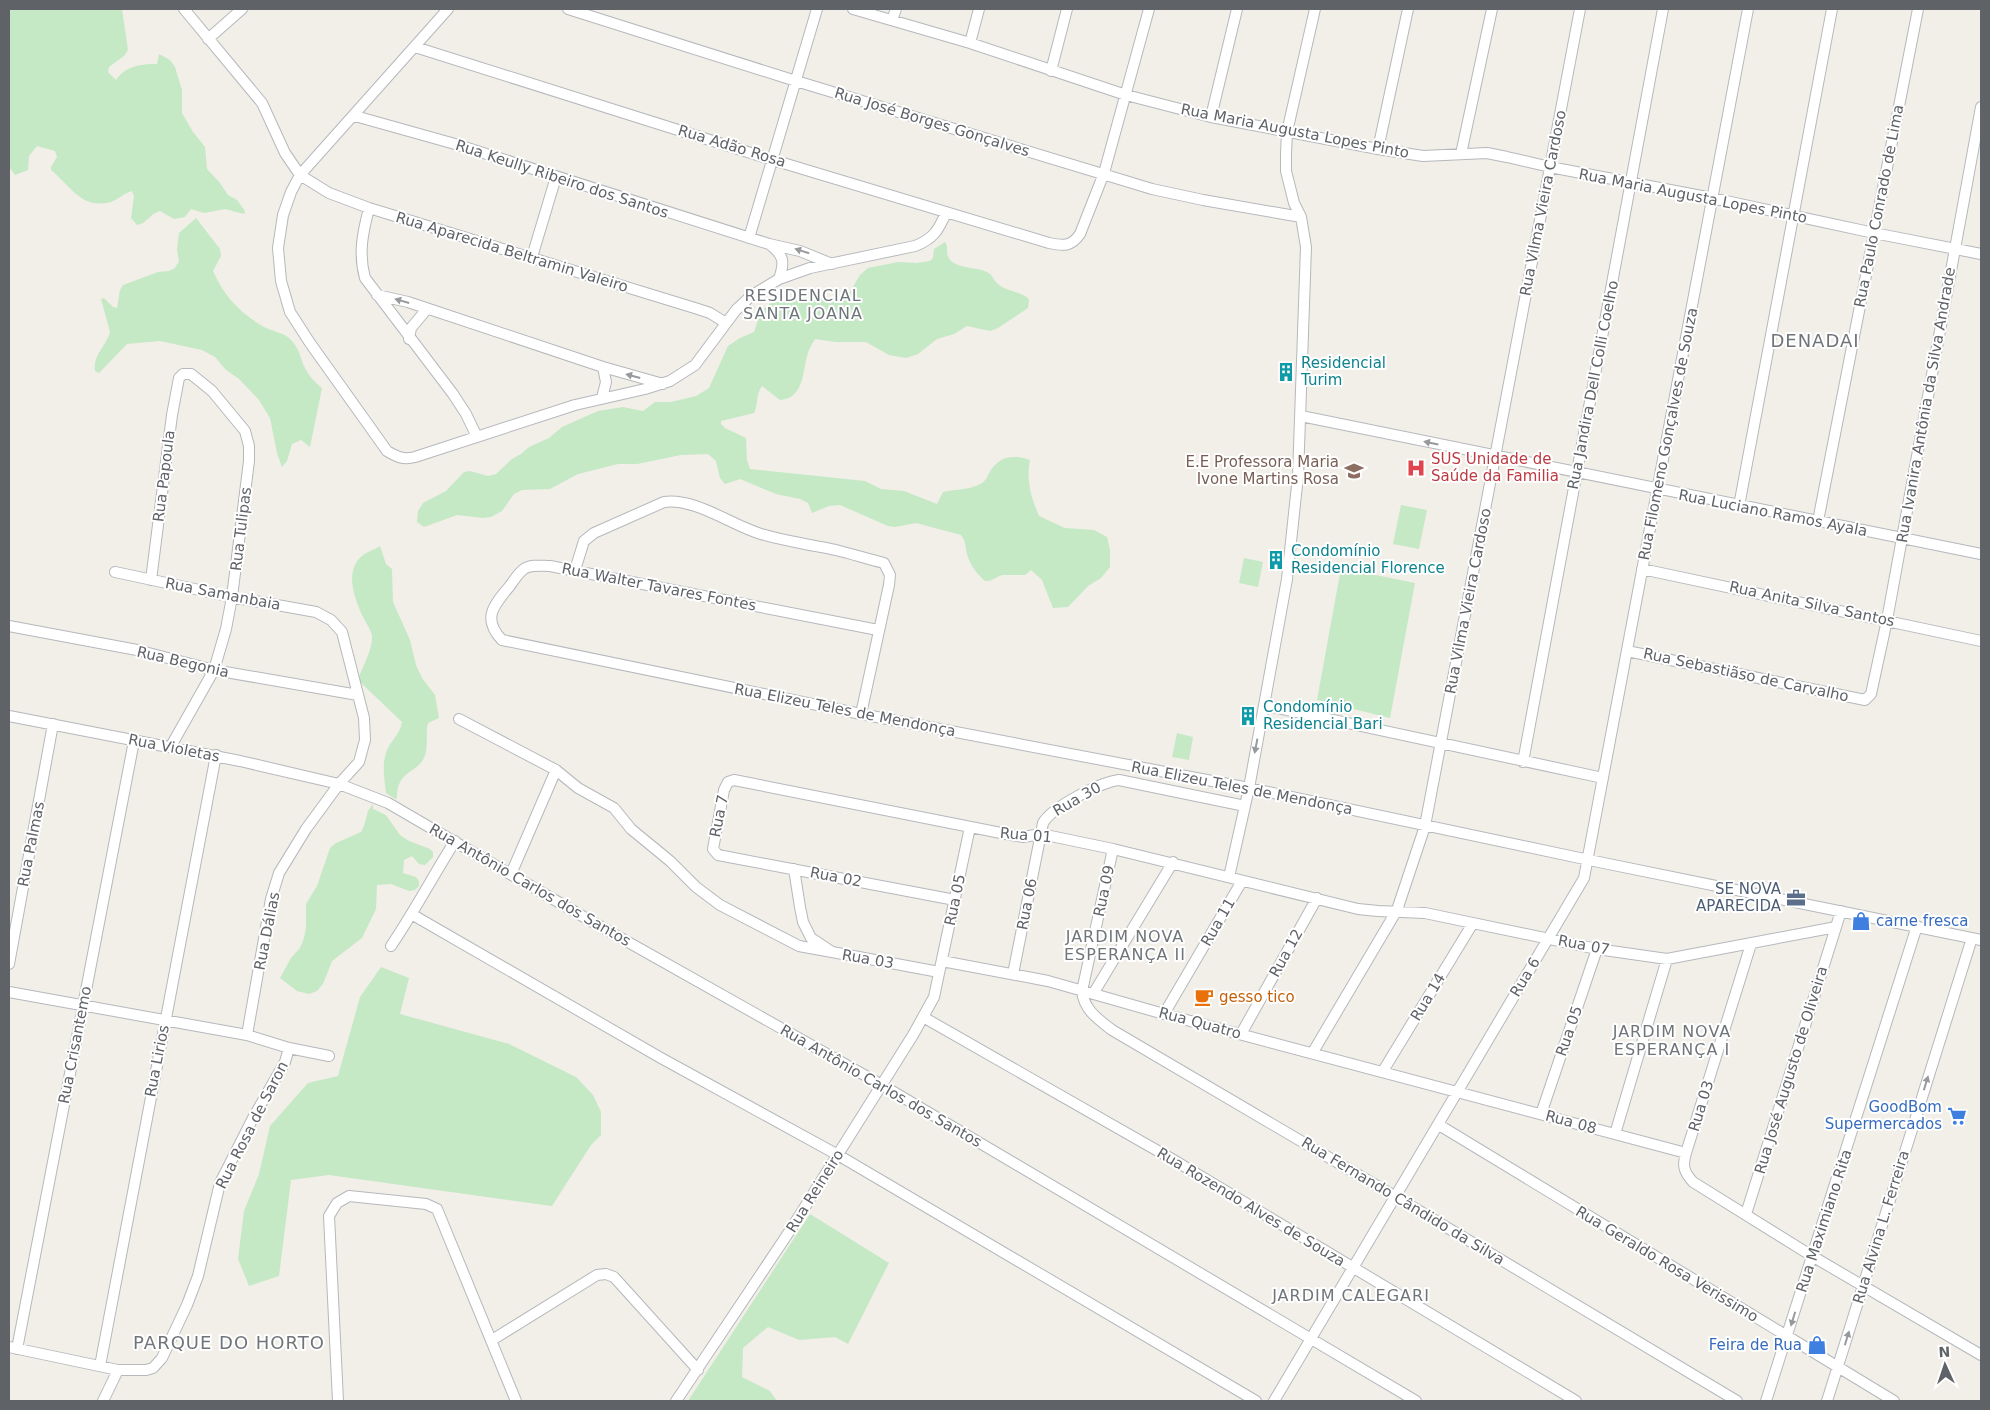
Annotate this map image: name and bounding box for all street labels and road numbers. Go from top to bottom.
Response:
street label: Rua José Borges Gonçalves [832,84,1032,160]
street label: Rua Maria Augusta Lopes Pinto [1179,100,1411,162]
street label: Rua Paulo Conrado de Lima [1850,103,1908,309]
street label: Rua Vilma Vieira Cardoso [1516,109,1570,297]
street label: Rua Adão Rosa [676,121,788,171]
street label: Rua Keully Ribeiro dos Santos [453,136,671,222]
street label: Rua Maria Augusta Lopes Pinto [1577,165,1809,227]
street label: Rua Aparecida Beltramin Valeiro [394,208,630,296]
street label: Rua Ivanira Antônia da Silva Andrade [1893,266,1959,544]
street label: Rua Jandira Dell Colli Coelho [1564,279,1622,491]
street label: Rua Filomeno Gonçalves de Souza [1635,306,1701,562]
street label: Rua Papoula [149,429,179,523]
street label: Rua Tulipas [227,486,255,572]
street label: Rua Luciano Ramos Ayala [1677,486,1869,540]
street label: Rua Vilma Vieira Cardoso [1441,507,1495,695]
street label: Rua Walter Tavares Fontes [560,559,758,615]
street label: Rua Samanbaia [164,574,282,614]
street label: Rua Anita Silva Santos [1728,578,1897,630]
street label: Rua Begonia [135,643,231,681]
street label: Rua Sebastiãso de Carvalho [1642,644,1850,706]
street label: Rua Elizeu Teles de Mendonça [733,680,957,740]
street label: Rua Violetas [127,730,221,766]
street label: Rua Elizeu Teles de Mendonça [1130,758,1354,818]
street label: Rua 30 [1050,778,1104,820]
street label: Rua 7 [706,793,732,839]
street label: Rua Palmas [14,800,48,888]
street label: Rua Antônio Carlos dos Santos [426,820,634,950]
street label: Rua 01 [999,824,1053,846]
street label: Rua 02 [809,863,863,891]
street label: Rua 09 [1090,864,1118,918]
street label: Rua 05 [941,873,969,927]
street label: Rua 06 [1013,877,1041,931]
street label: Rua Dálias [251,890,283,972]
street label: Rua 11 [1197,895,1239,949]
street label: Rua 12 [1265,926,1307,980]
street label: Rua 07 [1557,931,1611,959]
street label: Rua 03 [841,946,895,972]
street label: Rua 6 [1506,954,1544,1000]
street label: Rua José Augusto de Oliveira [1751,964,1831,1176]
street label: Rua 14 [1407,970,1449,1024]
street label: Rua Crisantemo [55,985,95,1105]
street label: Rua Quatro [1157,1003,1243,1043]
street label: Rua 05 [1552,1003,1586,1059]
street label: Rua Antônio Carlos dos Santos [777,1021,985,1151]
street label: Rua Lirios [141,1023,173,1099]
street label: Rua Rosa de Saron [212,1058,292,1192]
street label: Rua 03 [1685,1078,1717,1134]
street label: Rua 08 [1543,1107,1599,1137]
street label: Rua Fernando Cândido da Silva [1298,1133,1508,1269]
street label: Rua Rozendo Alves de Souza [1154,1144,1348,1270]
street label: Rua Reineiro [782,1146,848,1236]
street label: Rua Maximiano Rita [1792,1147,1856,1295]
street label: Rua Alvina L. Ferreira [1849,1148,1913,1306]
street label: Rua Geraldo Rosa Verissimo [1572,1202,1762,1326]

